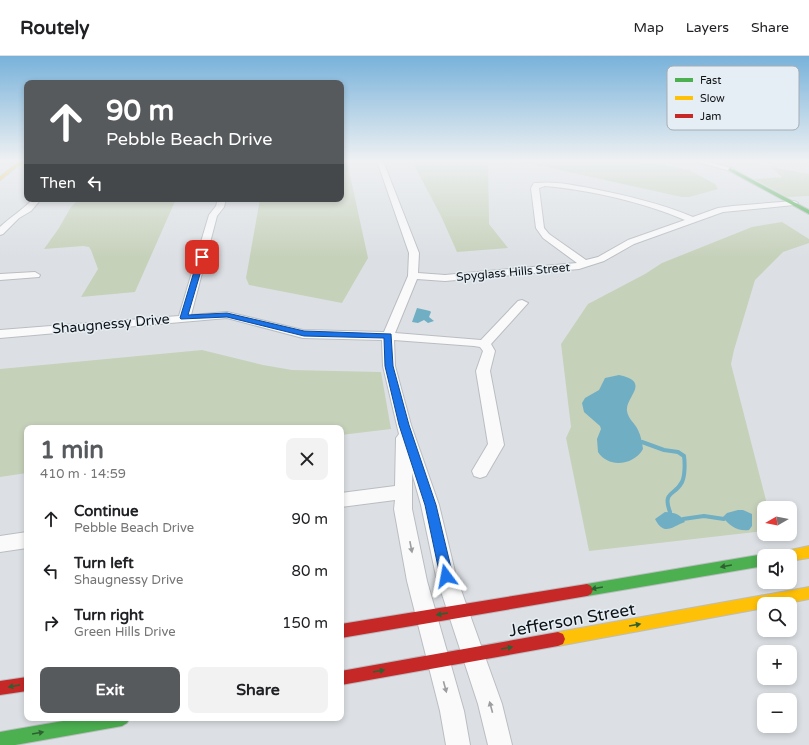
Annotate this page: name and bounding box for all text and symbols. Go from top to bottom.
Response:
text: Routely [20,17,89,39]
text: Map [634,19,664,36]
text: Layers [686,19,729,36]
text: Share [751,19,789,36]
legend [667,66,799,130]
text: Fast [700,74,721,87]
text: Slow [700,92,725,105]
text: 90 m [106,94,174,128]
icon: ahead [40,96,92,148]
text: Jam [700,110,721,123]
text: Pebble Beach Drive [106,128,272,150]
icon: left [84,172,106,194]
text: Then [40,174,76,192]
pin [185,240,219,274]
icon: arrive [191,246,213,268]
street label: Spyglass Hills Street [456,260,571,284]
street label: Shaugnessy Drive [52,310,170,338]
text: 1 min [40,436,104,465]
button: close [286,438,328,480]
text: 410 m · 14:59 [40,466,126,482]
north arrow [757,501,797,541]
map controls [757,501,797,733]
text: Continue [74,502,138,520]
icon: ahead [40,508,62,530]
text: 90 m [291,510,328,528]
text: Pebble Beach Drive [74,520,194,536]
one-way arrow [408,541,414,553]
button: sound [757,549,797,589]
text: Turn left [74,554,134,572]
position arrow [425,555,467,597]
icon: left [40,560,62,582]
text: 80 m [291,562,328,580]
one-way arrow [719,563,732,569]
text: Shaugnessy Drive [74,572,183,588]
one-way arrow [591,585,603,591]
button: search [757,597,797,637]
street label: Jefferson Street [507,598,637,641]
text: Turn right [74,606,144,624]
one-way arrow [436,611,448,617]
icon: right [40,612,62,634]
text: 150 m [282,614,328,632]
one-way arrow [629,622,641,628]
text: Green Hills Drive [74,624,176,640]
one-way arrow [501,645,513,651]
button: + [757,645,797,685]
button: Exit [40,667,180,713]
button: Share [188,667,328,713]
one-way arrow [373,668,385,674]
one-way arrow [442,681,448,693]
one-way arrow [7,683,20,689]
button: − [757,693,797,733]
one-way arrow [487,701,493,713]
one-way arrow [32,730,44,736]

